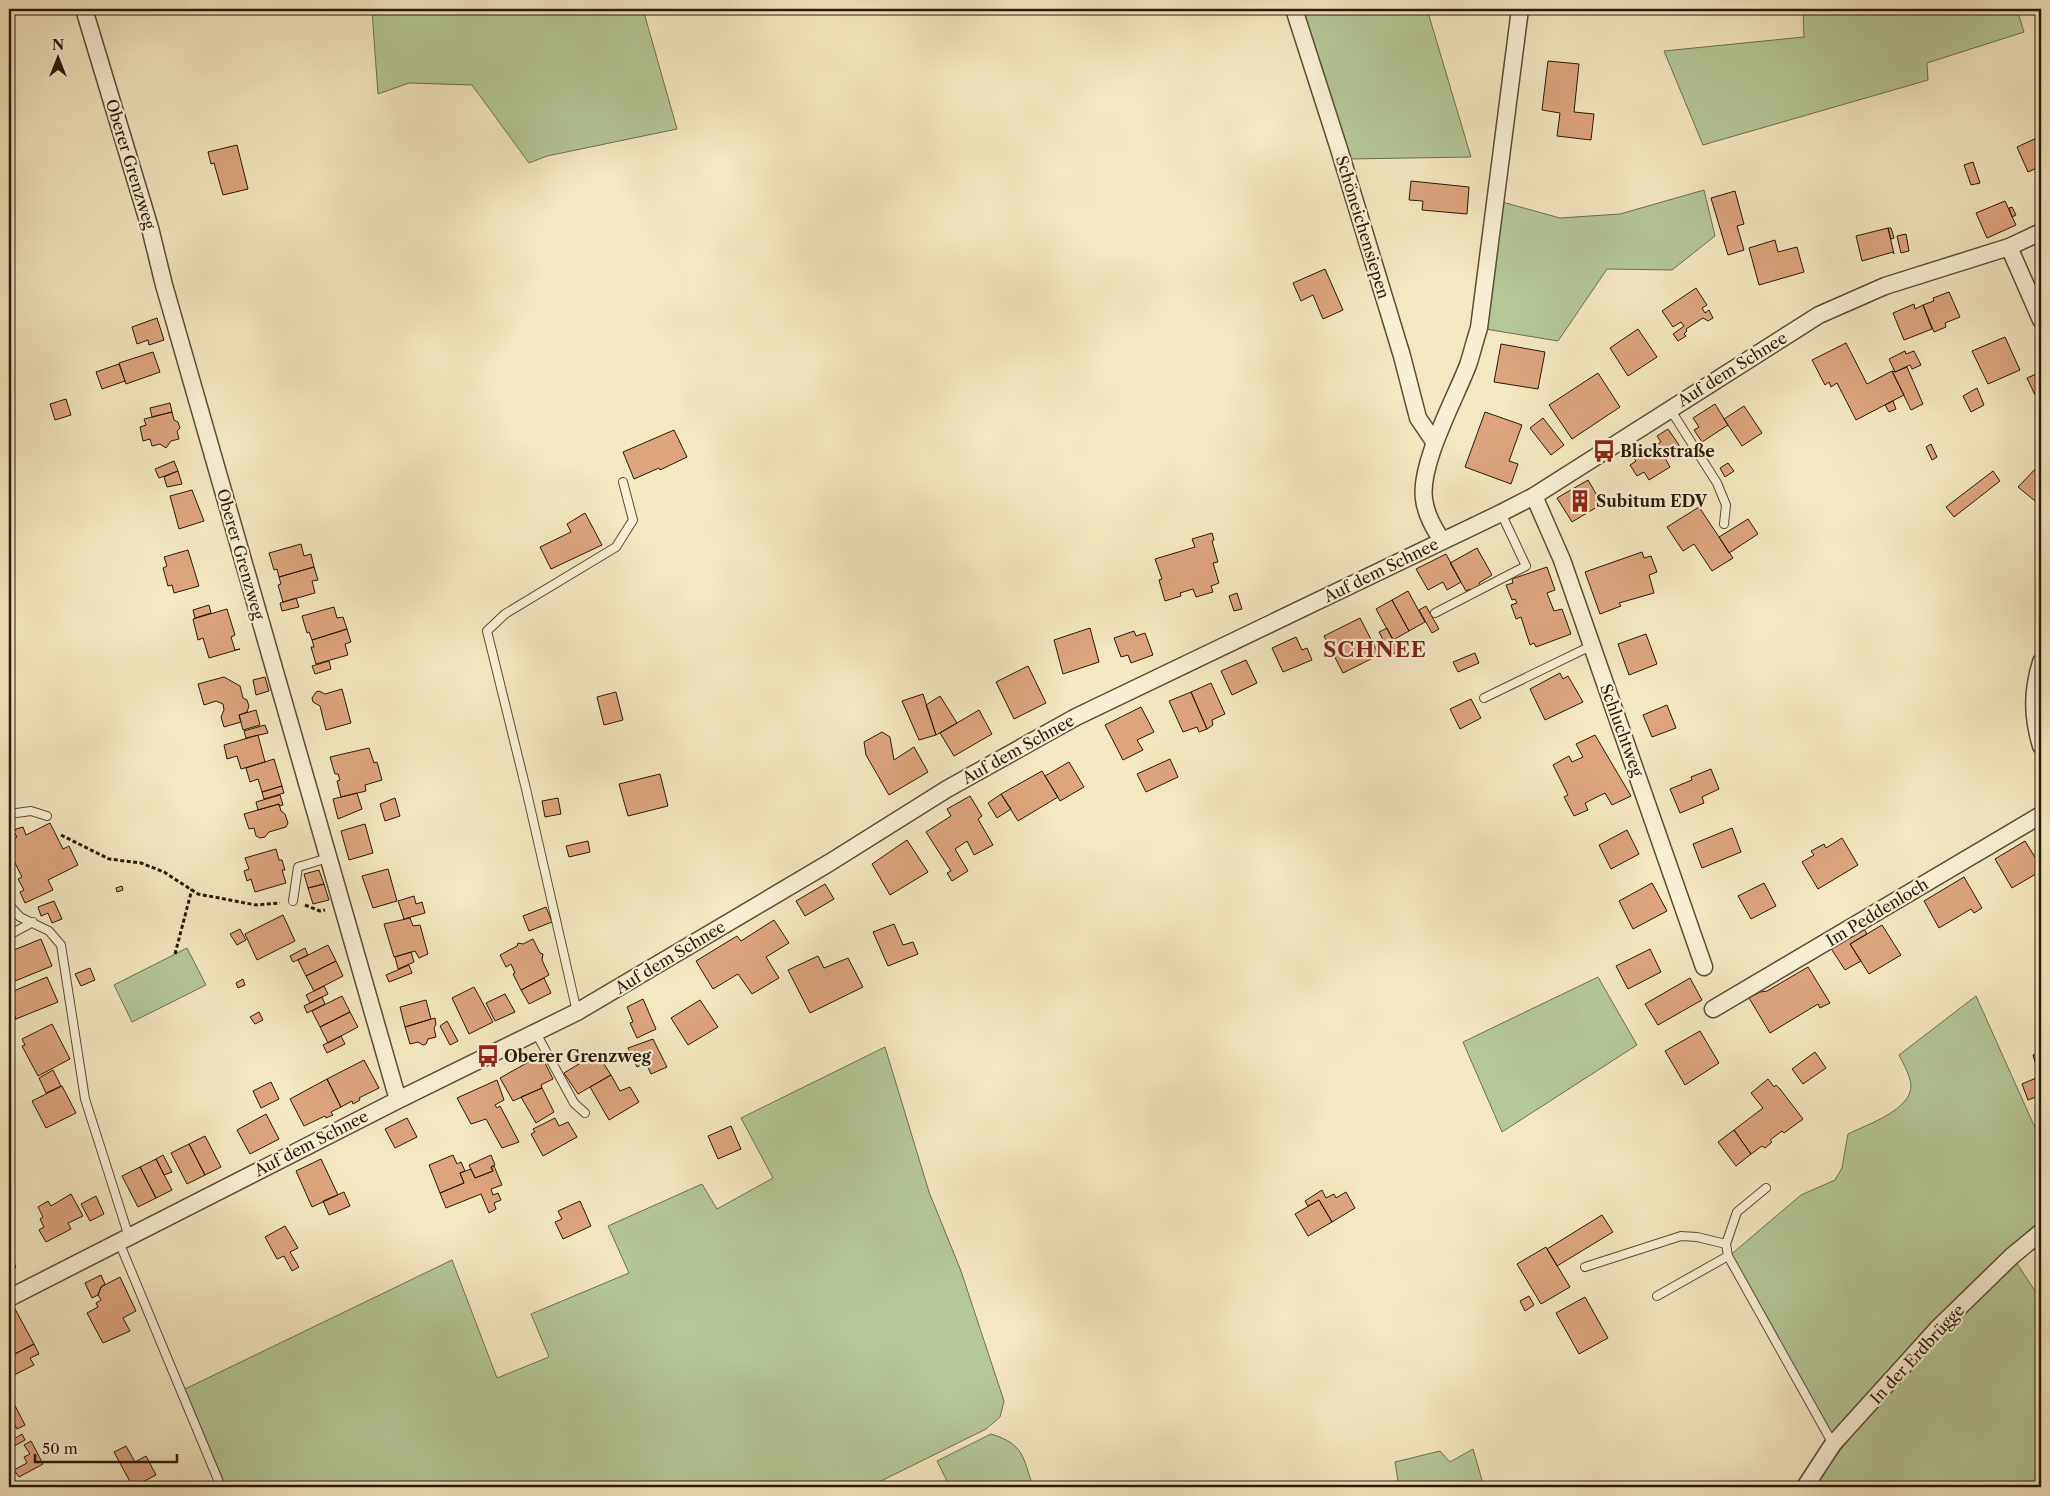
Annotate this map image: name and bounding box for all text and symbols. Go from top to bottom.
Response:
north arrow [32,32,82,82]
text: N [52,36,64,54]
street label: Oberer Grenzweg [102,97,160,232]
street label: Schöneichensiepen [1332,153,1394,301]
street label: Auf dem Schnee [1673,327,1790,411]
bus stop icon: Blickstraße [1591,438,1617,464]
place label: Blickstraße [1620,441,1715,461]
street label: Oberer Grenzweg [213,486,269,622]
building icon: Subitum EDV [1567,488,1593,514]
place label: Subitum EDV [1596,491,1708,511]
street label: Auf dem Schnee [1319,534,1442,607]
district label: SCHNEE [1323,637,1427,662]
street label: Schluchtweg [1596,681,1648,779]
street label: Auf dem Schnee [957,710,1078,789]
street label: Im Peddenloch [1822,874,1932,950]
street label: Auf dem Schnee [610,916,729,998]
bus stop icon: Oberer Grenzweg [475,1043,501,1069]
place label: Oberer Grenzweg [504,1046,652,1066]
street label: Auf dem Schnee [250,1106,371,1181]
street label: In der Erdbrügge [1866,1300,1968,1408]
scale bar [35,1431,178,1463]
text: 50 m [42,1439,78,1458]

